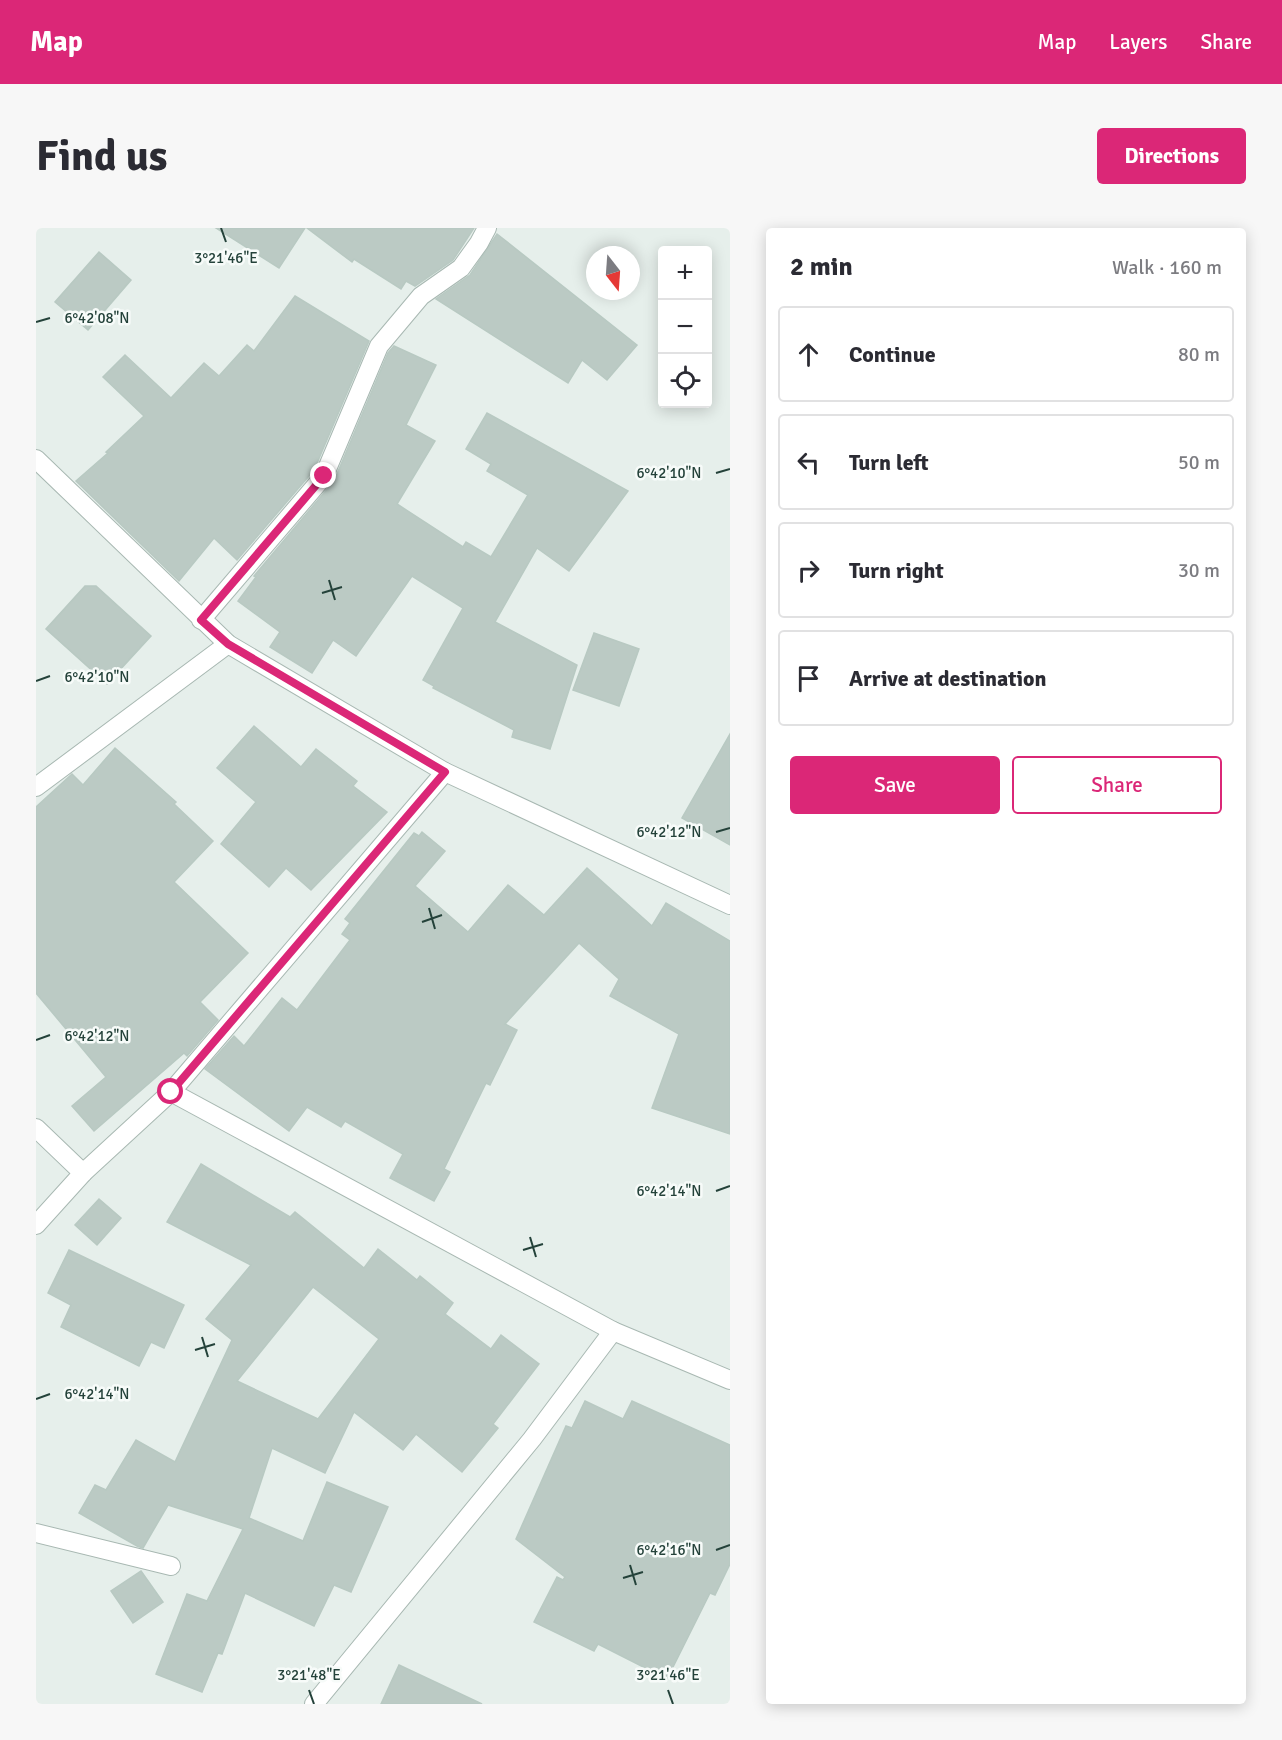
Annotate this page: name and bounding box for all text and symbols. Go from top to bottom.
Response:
text: Map [30,25,83,59]
text: Map [1038,29,1076,55]
text: Layers [1109,29,1167,55]
text: Share [1200,29,1252,55]
button: Directions [1097,128,1246,184]
text: Find us [36,131,167,182]
north arrow [586,246,640,300]
map controls [658,246,712,408]
button: + [658,246,712,300]
text: 3°21'46"E [194,249,258,267]
text: 2 min [790,251,853,283]
text: Walk · 160 m [1112,255,1222,280]
button: − [658,300,712,354]
text: 6°42'08"N [64,309,130,327]
icon: ahead [792,338,825,371]
text: Continue [849,341,936,368]
text: 80 m [1178,342,1220,367]
button: locate [658,354,712,408]
icon: left [792,446,825,479]
text: Turn left [849,449,929,476]
text: 50 m [1178,450,1220,475]
route end [310,462,336,488]
text: 6°42'10"N [636,464,702,482]
icon: right [792,554,825,587]
text: Turn right [849,557,944,584]
text: 30 m [1178,558,1220,583]
icon: arrive [792,662,825,695]
text: Arrive at destination [849,665,1046,692]
text: 6°42'10"N [64,668,130,686]
button: Save [790,756,1000,814]
button: Share [1012,756,1222,814]
text: 6°42'12"N [636,823,702,841]
text: 6°42'12"N [64,1027,130,1045]
route start [157,1078,183,1104]
text: 6°42'14"N [636,1182,702,1200]
text: 6°42'14"N [64,1385,130,1403]
text: 6°42'16"N [636,1541,702,1559]
text: 3°21'48"E [277,1666,341,1684]
text: 3°21'46"E [636,1666,700,1684]

